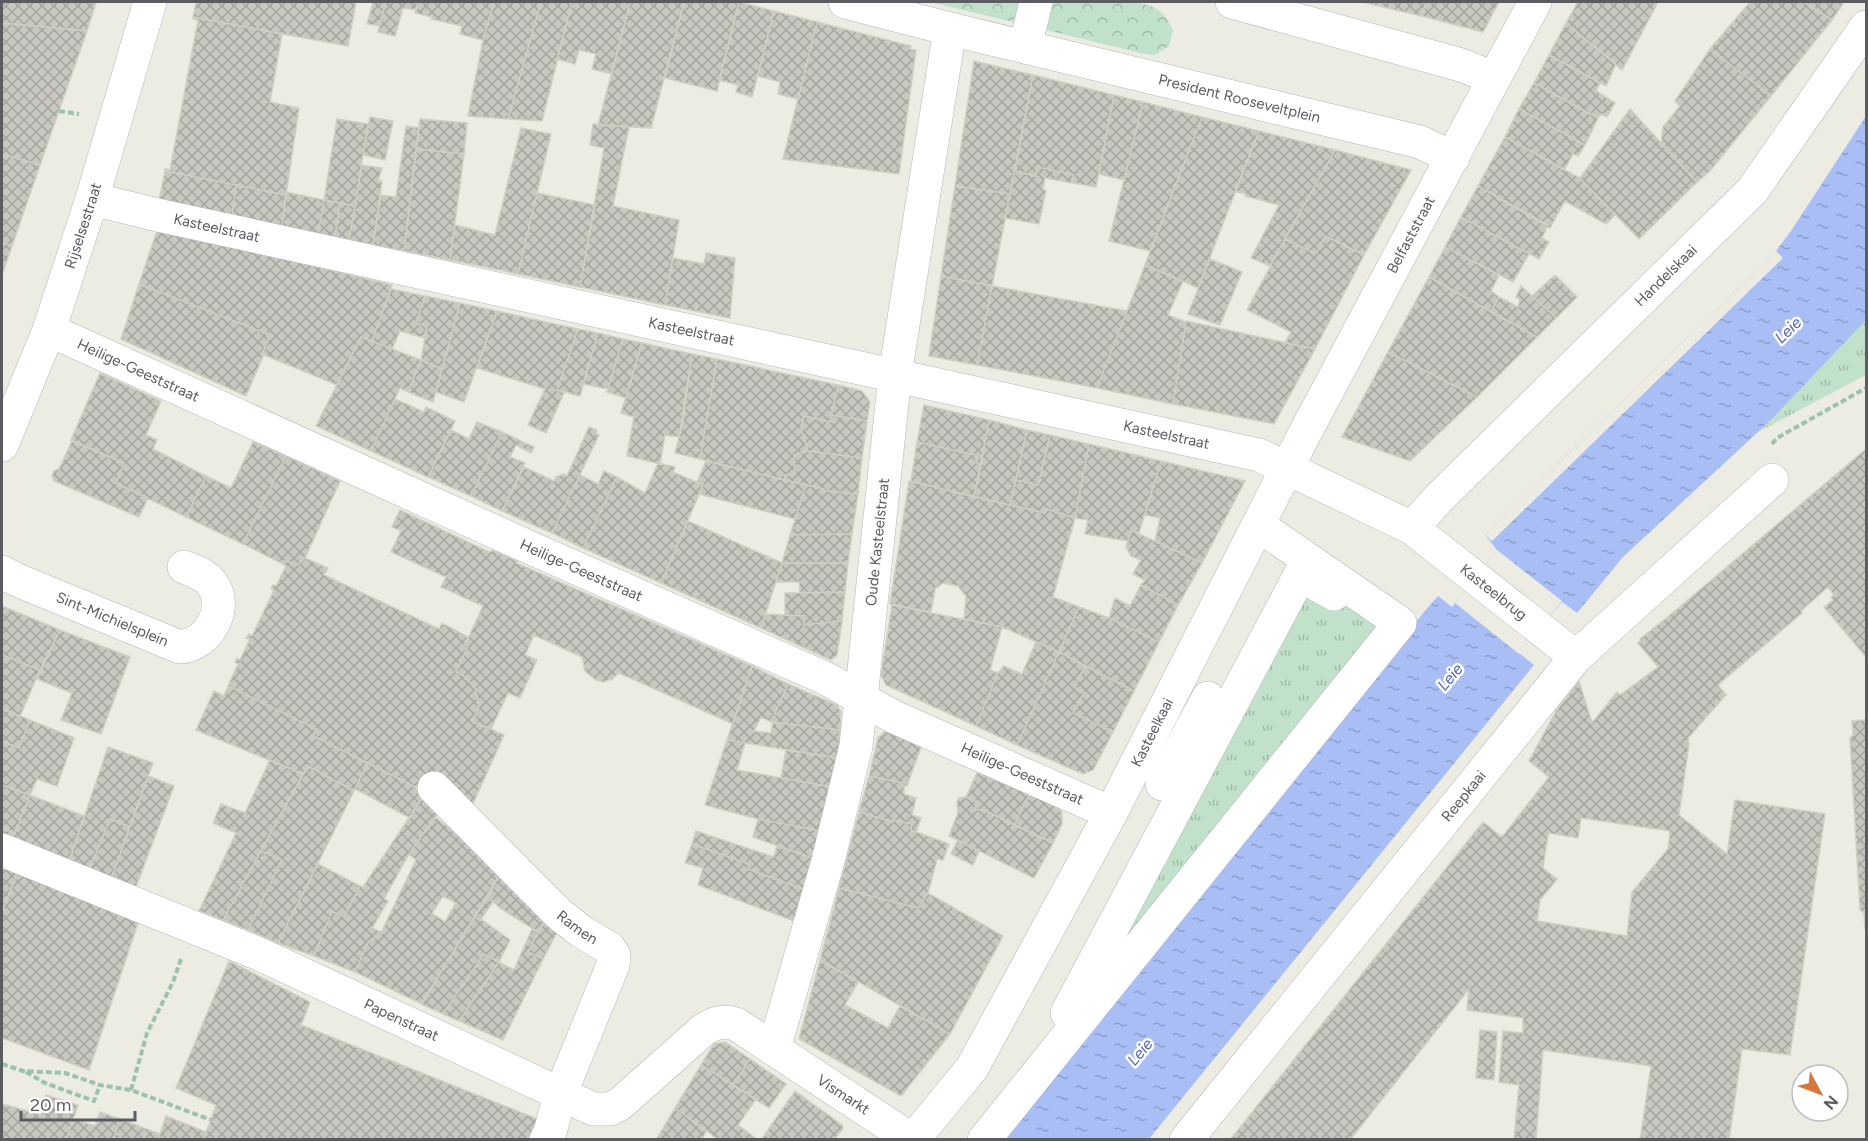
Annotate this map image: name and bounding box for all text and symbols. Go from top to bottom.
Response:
street label: President Rooseveltplein [1157,70,1322,127]
street label: Rijselsestraat [61,180,105,271]
street label: Belfaststraat [1383,192,1439,276]
street label: Kasteelstraat [172,210,262,246]
street label: Handelskaai [1631,241,1701,310]
street label: Kasteelstraat [647,313,737,350]
water label: Leie [1771,313,1805,347]
street label: Heilige-Geeststraat [74,335,203,406]
street label: Kasteelstraat [1122,417,1212,453]
street label: Oude Kasteelstraat [862,477,893,607]
street label: Heilige-Geeststraat [517,535,646,605]
street label: Kasteelbrug [1456,560,1531,624]
street label: Sint-Michielsplein [53,588,171,650]
water label: Leie [1433,659,1467,694]
street label: Kasteelkaai [1127,695,1177,770]
street label: Heilige-Geeststraat [958,739,1087,809]
street label: Reepkaai [1438,767,1490,825]
street label: Ramen [553,906,601,948]
street label: Papenstraat [361,995,442,1045]
water label: Leie [1123,1034,1157,1069]
north arrow [1790,1063,1850,1123]
street label: Vismarkt [813,1071,873,1119]
scale bar [21,1084,135,1122]
text: N [1820,1092,1842,1113]
text: 20 m [30,1094,71,1116]

